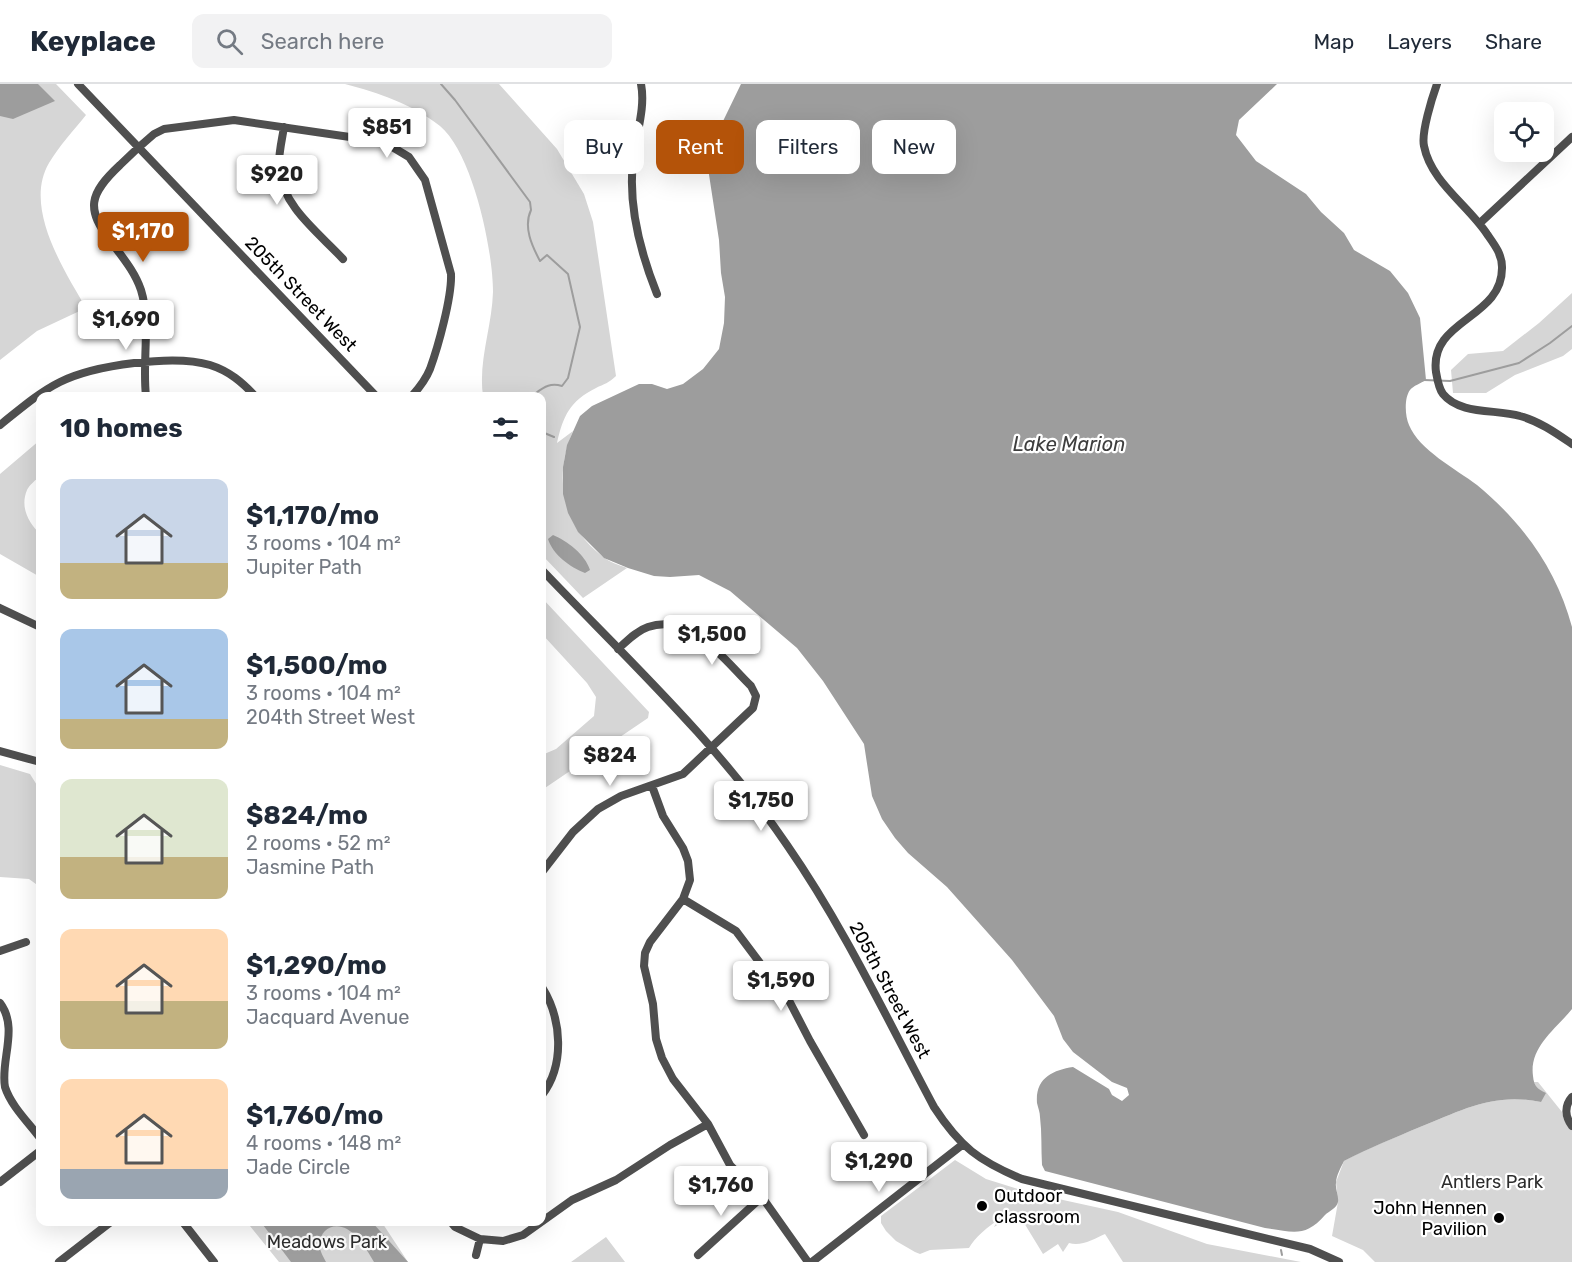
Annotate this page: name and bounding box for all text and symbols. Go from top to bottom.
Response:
search box [192,14,612,68]
text: Keyplace [30,25,156,58]
icon: search [213,25,246,58]
text: Search here [261,28,384,55]
text: Map [1313,29,1354,54]
text: Layers [1387,29,1452,54]
text: Share [1485,29,1542,54]
map controls [1494,102,1554,162]
button: locate [1494,102,1554,162]
pin: $851 [351,108,423,159]
text: $851 [362,115,412,139]
chip: Buy [564,120,644,174]
chip: Rent [656,120,744,174]
chip: Filters [756,120,860,174]
chip: New [872,120,956,174]
pin: $920 [241,155,313,206]
text: $920 [251,162,303,186]
pin: $1,170 [94,212,192,263]
text: $1,170 [112,219,174,243]
street label: 205th Street West [240,232,362,356]
pin: $1,690 [77,300,175,351]
text: $1,690 [92,307,160,331]
icon: filters [489,412,522,445]
text: 10 homes [60,413,183,444]
water label: Lake Marion [1013,432,1125,456]
text: $1,170/mo [246,500,379,531]
icon: home [108,503,180,575]
text: 3 rooms · 104 m² [246,531,401,555]
text: Jupiter Path [246,555,362,579]
pin: $1,500 [663,615,761,666]
text: $1,500 [678,622,746,646]
text: $1,500/mo [246,650,388,681]
icon: home [108,653,180,725]
text: 3 rooms · 104 m² [246,681,401,705]
text: 204th Street West [246,705,415,729]
pin: $824 [574,736,646,787]
text: $824 [583,743,637,767]
pin: $1,750 [712,781,810,832]
text: $1,750 [728,788,794,812]
text: $824/mo [246,800,368,831]
icon: home [108,803,180,875]
text: 2 rooms · 52 m² [246,831,391,855]
text: Jasmine Path [246,855,374,879]
street label: 205th Street West [845,918,935,1062]
text: $1,290/mo [246,950,387,981]
icon: home [108,953,180,1025]
pin: $1,590 [732,961,830,1012]
text: $1,590 [747,968,815,992]
text: 3 rooms · 104 m² [246,981,401,1005]
text: Jacquard Avenue [246,1005,409,1029]
text: $1,760/mo [246,1100,383,1131]
icon: home [108,1103,180,1175]
text: 4 rooms · 148 m² [246,1131,401,1155]
pin: $1,290 [830,1142,928,1193]
text: $1,290 [845,1149,913,1173]
text: Jade Circle [246,1155,350,1179]
pin: $1,760 [672,1166,770,1217]
park label: Antlers Park [1441,1171,1544,1193]
text: $1,760 [688,1173,754,1197]
place label: Outdoor classroom [994,1185,1080,1228]
place label: John Hennen Pavilion [1373,1197,1487,1240]
marker: Outdoor classroom [975,1199,989,1213]
marker: John Hennen Pavilion [1492,1211,1506,1225]
park label: Meadows Park [267,1231,388,1253]

